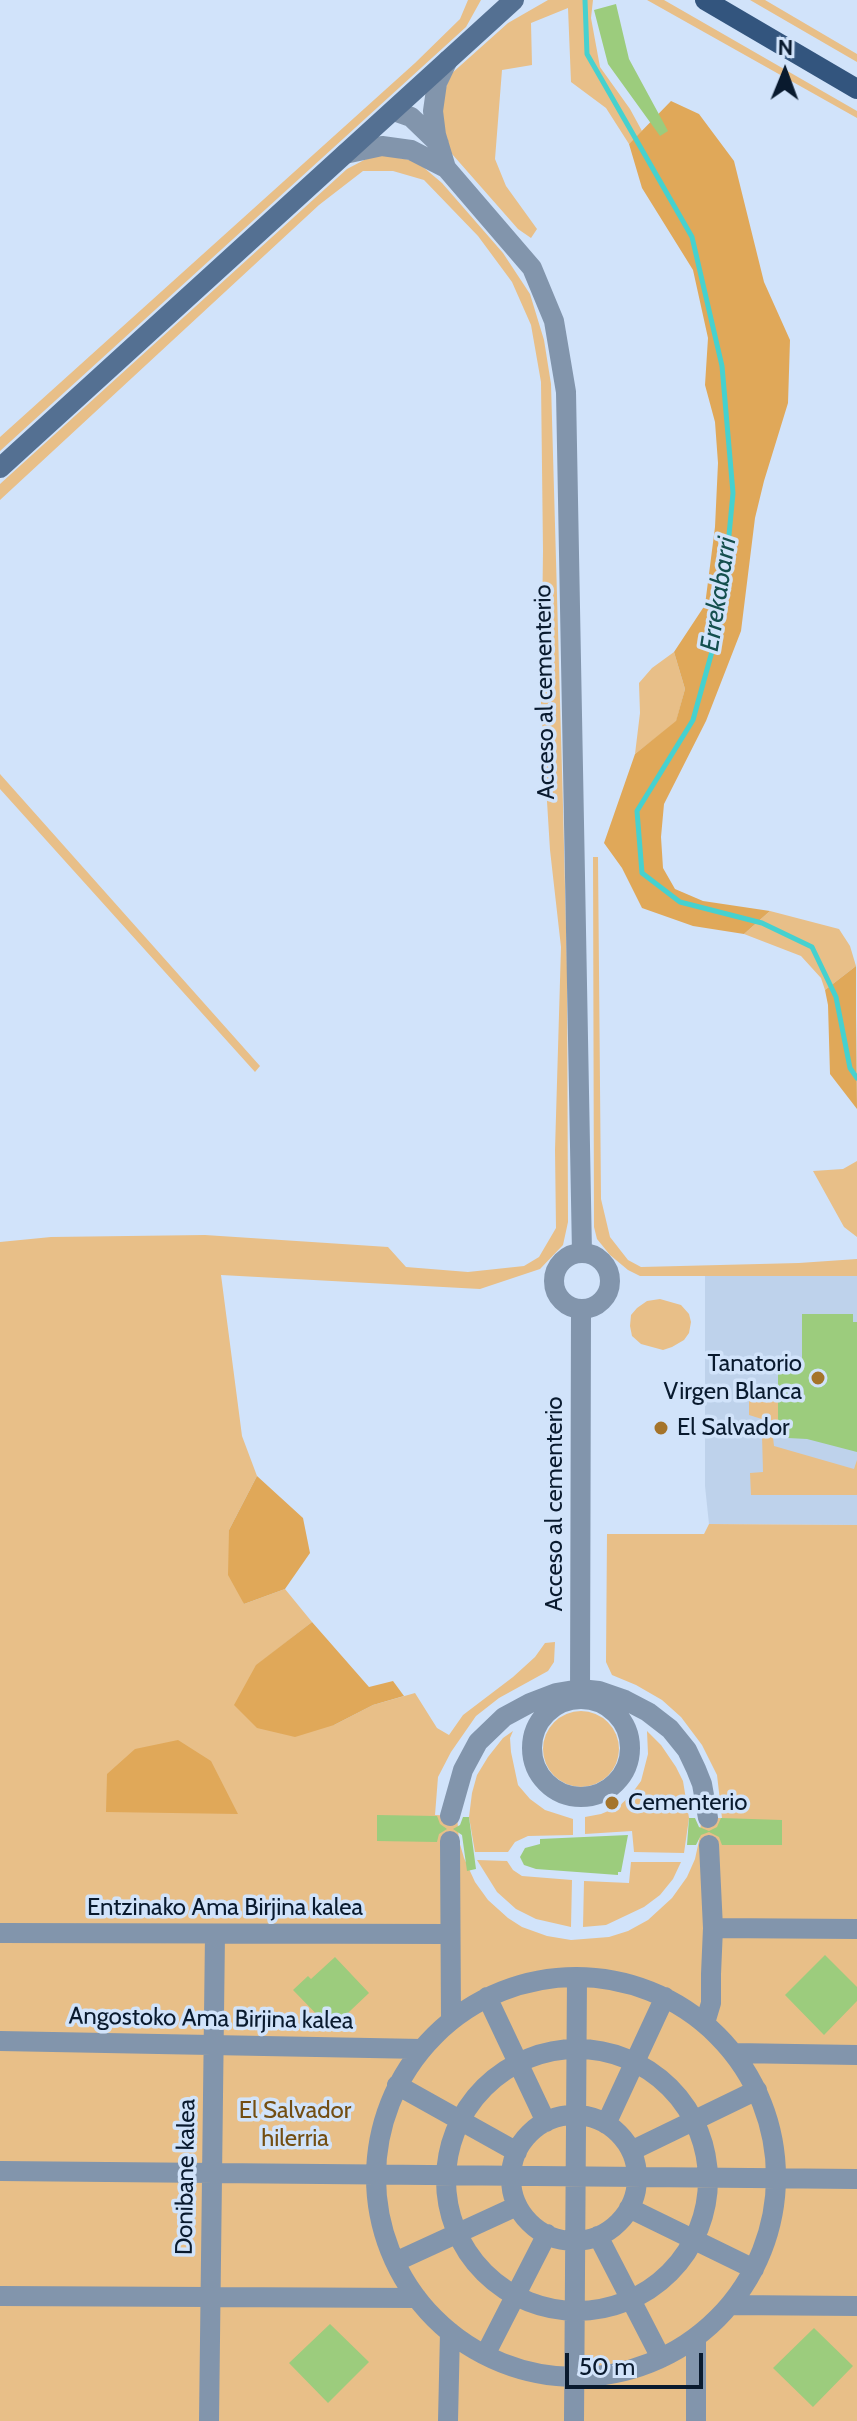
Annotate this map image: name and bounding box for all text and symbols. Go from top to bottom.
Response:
north arrow [745,32,825,112]
text: N [777,34,793,61]
water label: Errekabarri [695,535,743,653]
street label: Acceso al cementerio [529,584,561,800]
place label: Tanatorio Virgen Blanca [664,1350,802,1406]
marker: Tanatorio Virgen Blanca [809,1369,827,1387]
street label: Acceso al cementerio [541,1396,569,1612]
place label: El Salvador [677,1414,790,1442]
marker: El Salvador [652,1419,670,1437]
place label: Cementerio [628,1789,747,1817]
marker: Cementerio [603,1794,621,1812]
street label: Entzinako Ama Birjina kalea [87,1894,363,1922]
street label: Angostoko Ama Birjina kalea [68,2002,354,2036]
park label: El Salvador hilerria [239,2097,351,2153]
street label: Donibane kalea [170,2099,202,2255]
scale bar [569,2337,707,2387]
text: 50 m [579,2352,635,2381]

